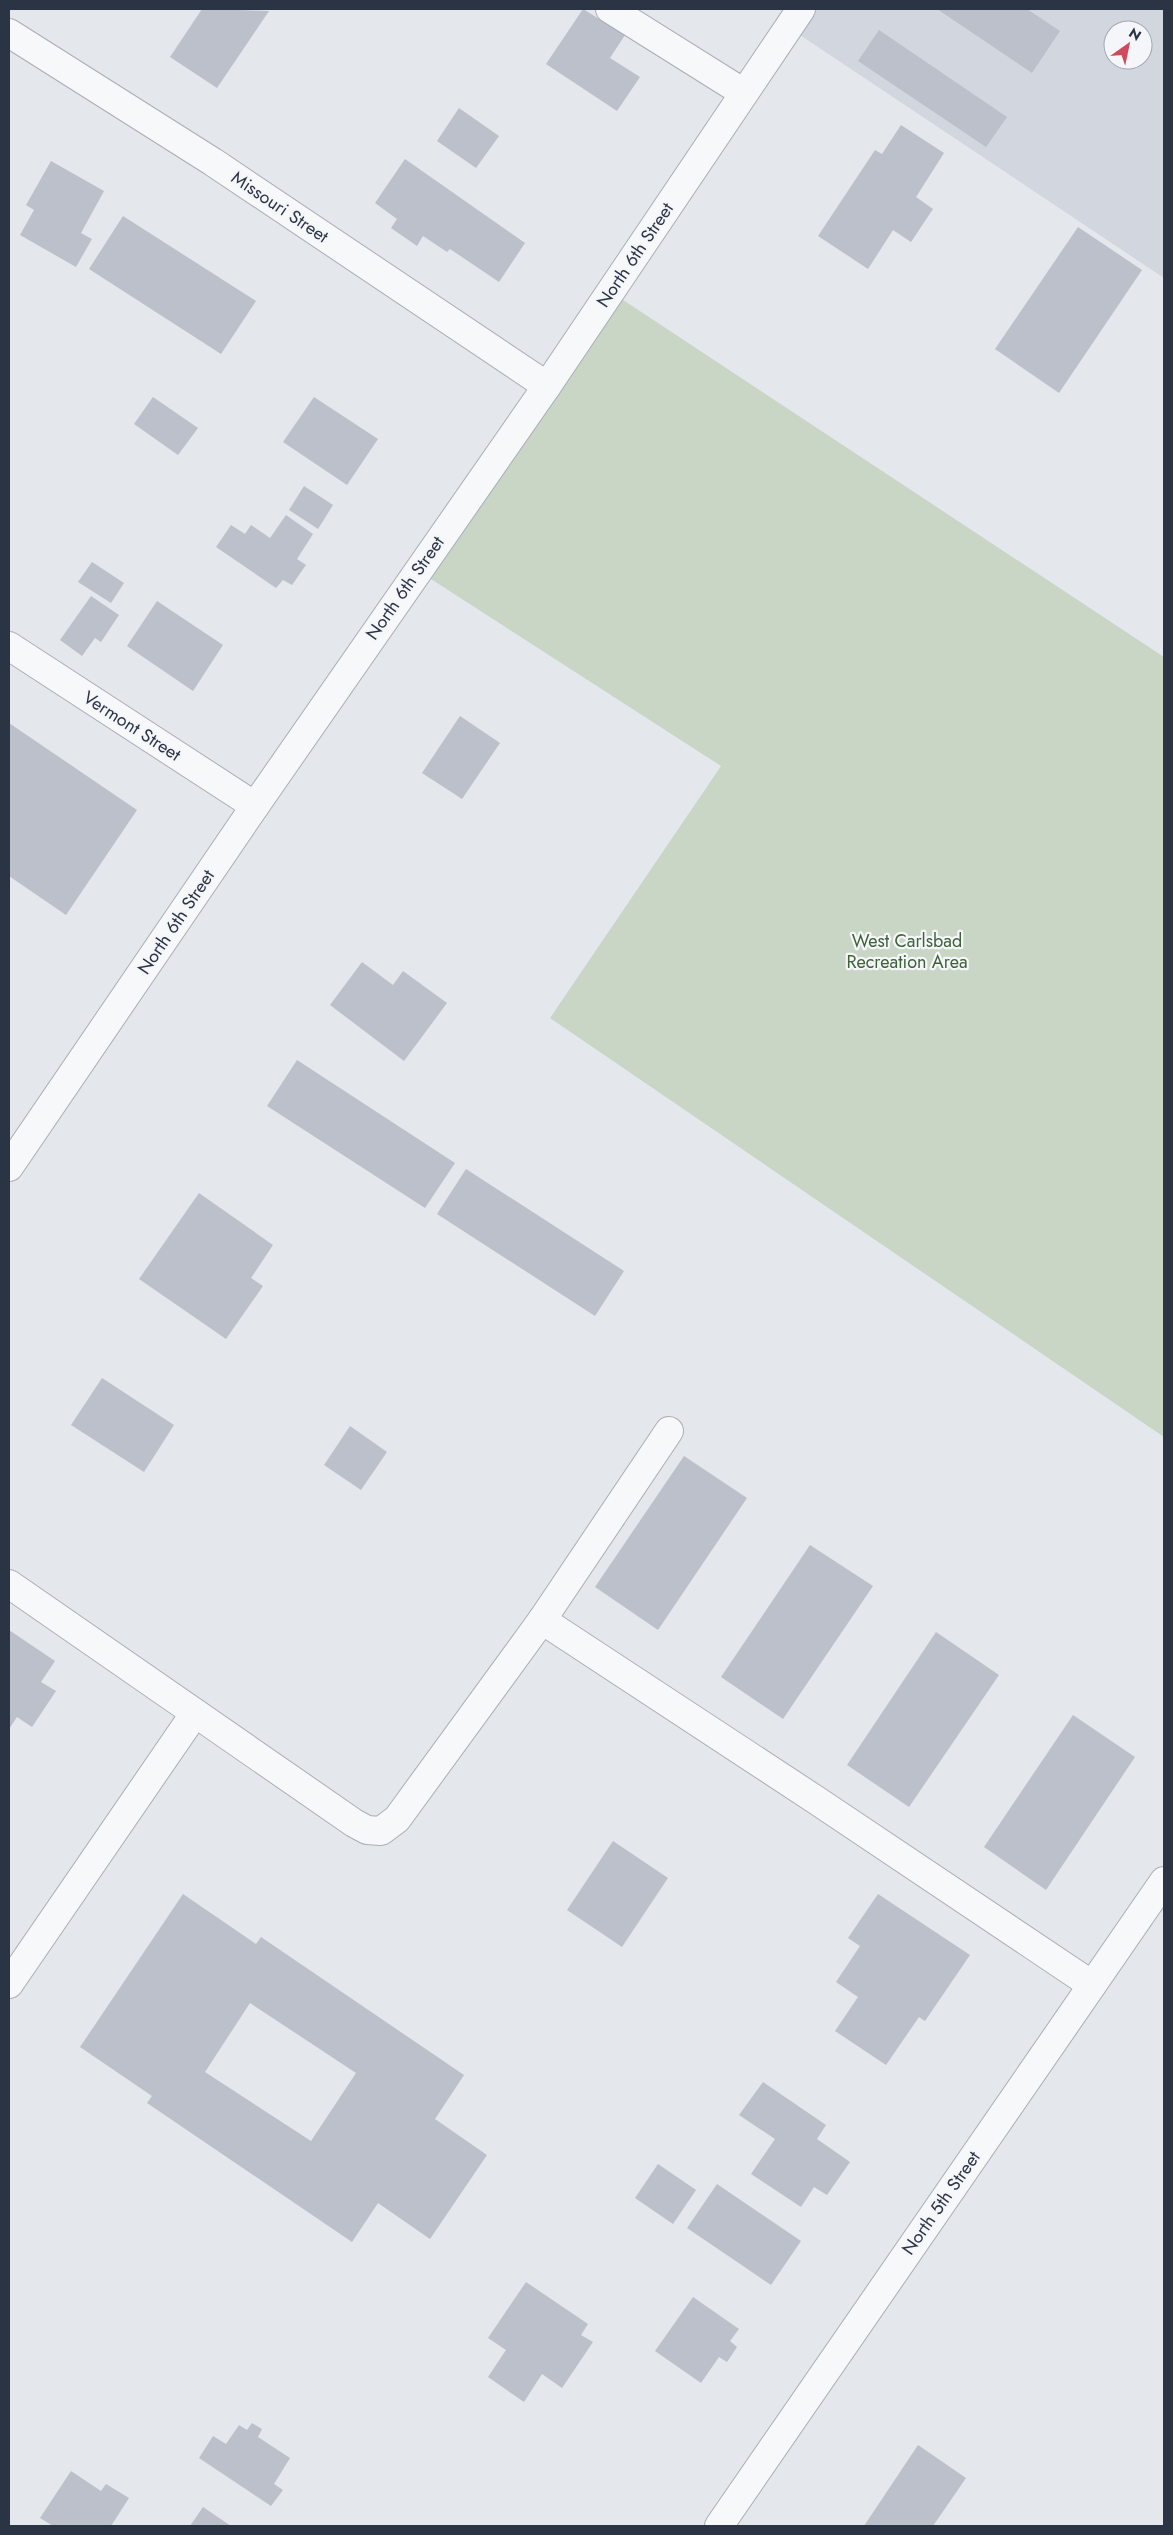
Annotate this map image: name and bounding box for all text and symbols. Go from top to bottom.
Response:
north arrow [1103,20,1153,70]
text: N [1125,23,1145,46]
street label: Missouri Street [226,165,334,250]
street label: North 6th Street [590,197,680,313]
street label: North 6th Street [359,530,451,645]
street label: Vermont Street [78,685,187,768]
street label: North 6th Street [131,864,221,980]
park label: West Carlsbad Recreation Area [846,928,968,975]
street label: North 5th Street [896,2145,987,2260]

